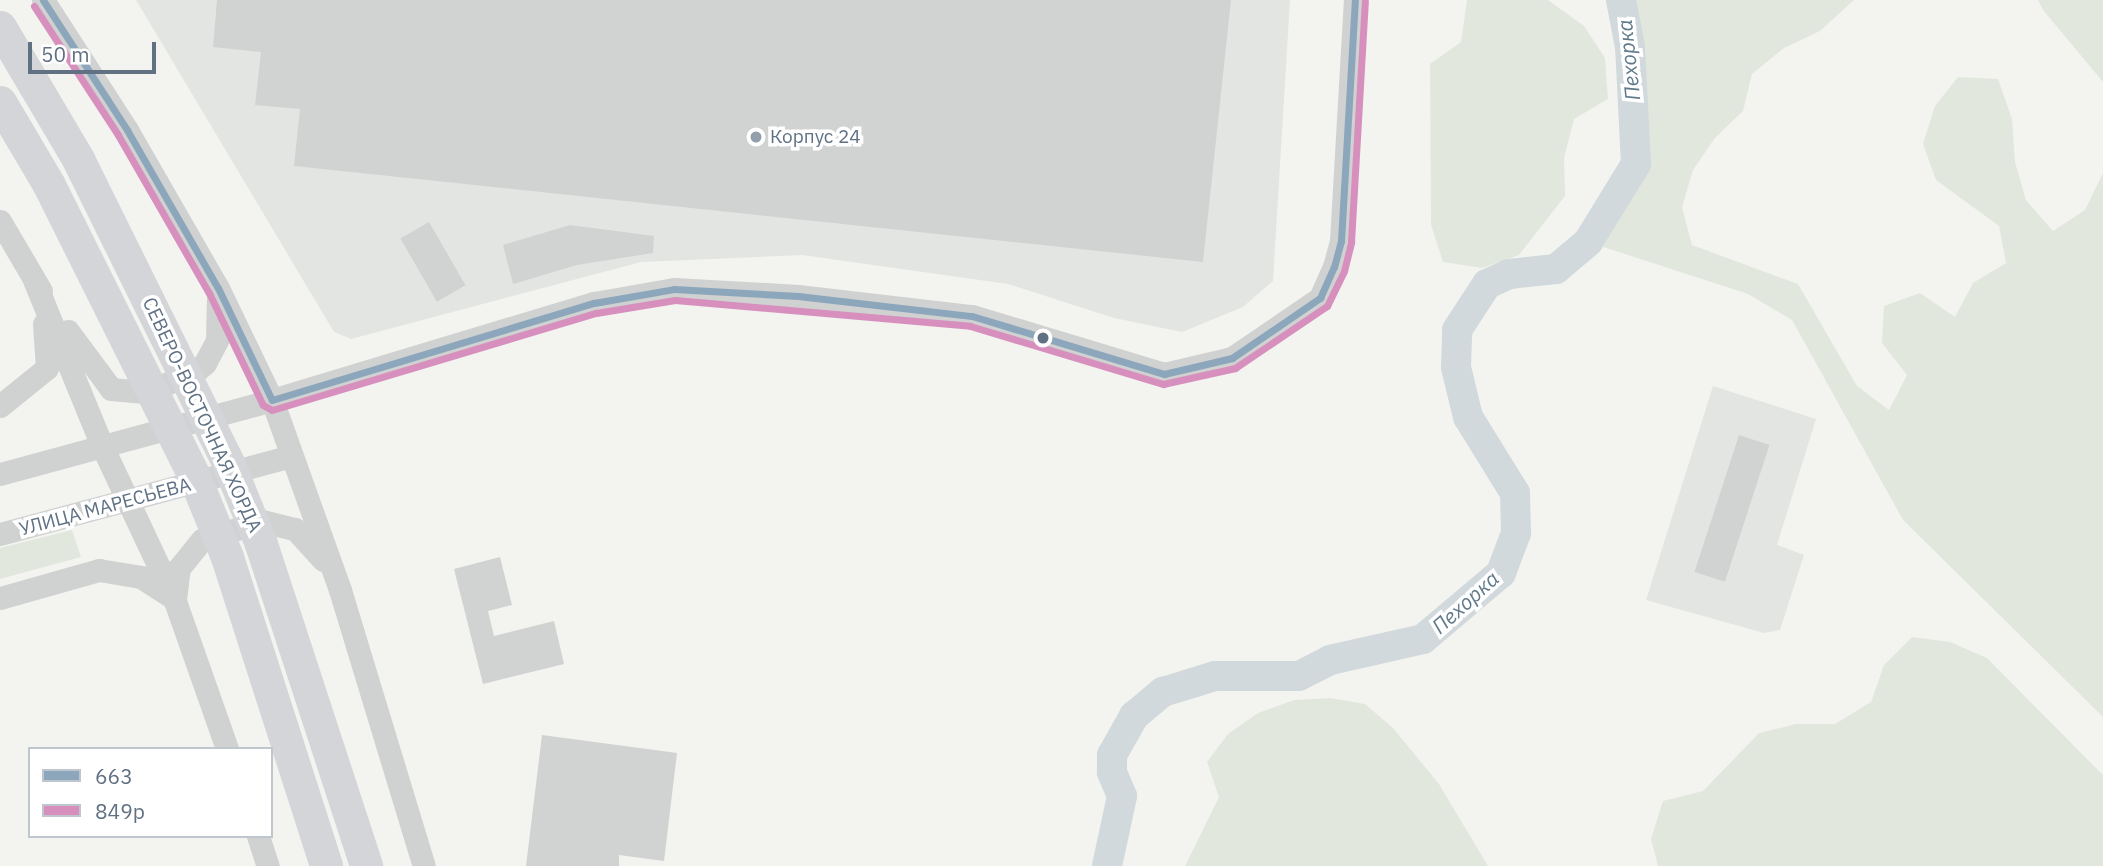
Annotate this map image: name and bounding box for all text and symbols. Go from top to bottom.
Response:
water label: Пехорка [1611,18,1645,102]
scale bar [32,28,159,72]
text: 50 m [41,40,90,68]
place label: Корпус 24 [770,126,861,148]
marker: Корпус 24 [748,129,764,145]
street label: СЕВЕРО-ВОСТОЧНАЯ ХОРДА [137,294,267,536]
unlabelled marker [1036,331,1050,345]
street label: УЛИЦА МАРЕСЬЕВА [17,473,193,541]
water label: Пехорка [1426,565,1504,639]
legend [28,747,273,838]
text: 663 [95,762,133,790]
text: 849р [95,797,145,825]

